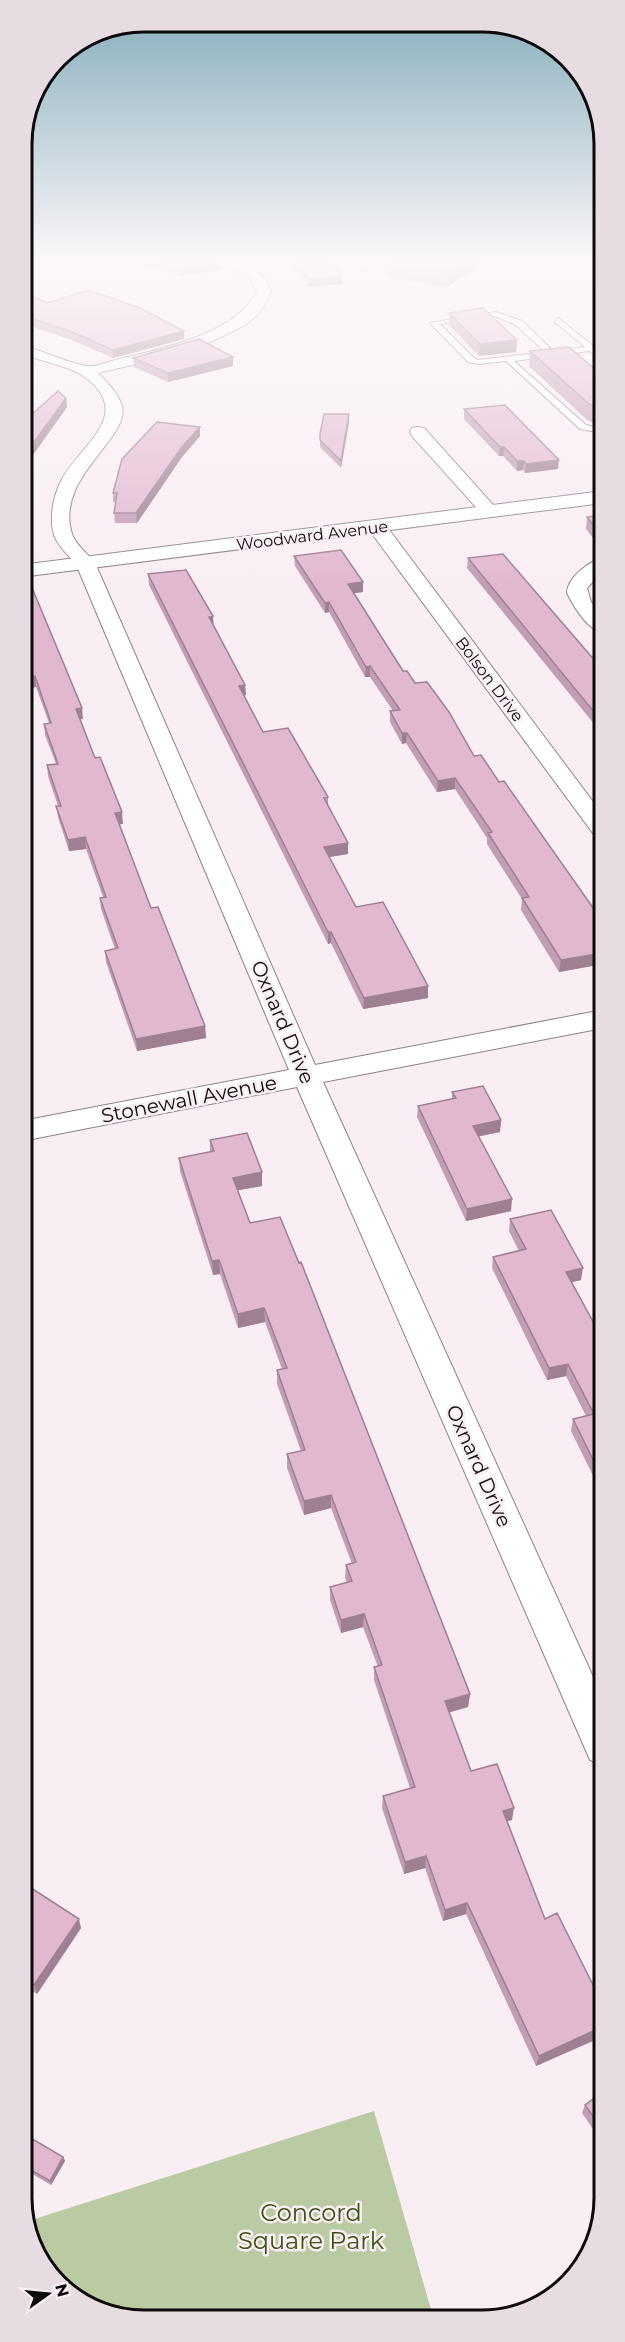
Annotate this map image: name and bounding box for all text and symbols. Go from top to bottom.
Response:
street label: Woodward Avenue [235,517,389,554]
street label: Bolson Drive [452,633,528,725]
street label: Oxnard Drive [246,957,320,1087]
street label: Stonewall Avenue [99,1070,279,1128]
street label: Oxnard Drive [441,1401,517,1531]
park label: Concord Square Park [238,2198,385,2255]
north arrow [18,2264,78,2324]
text: N [51,2282,73,2299]

